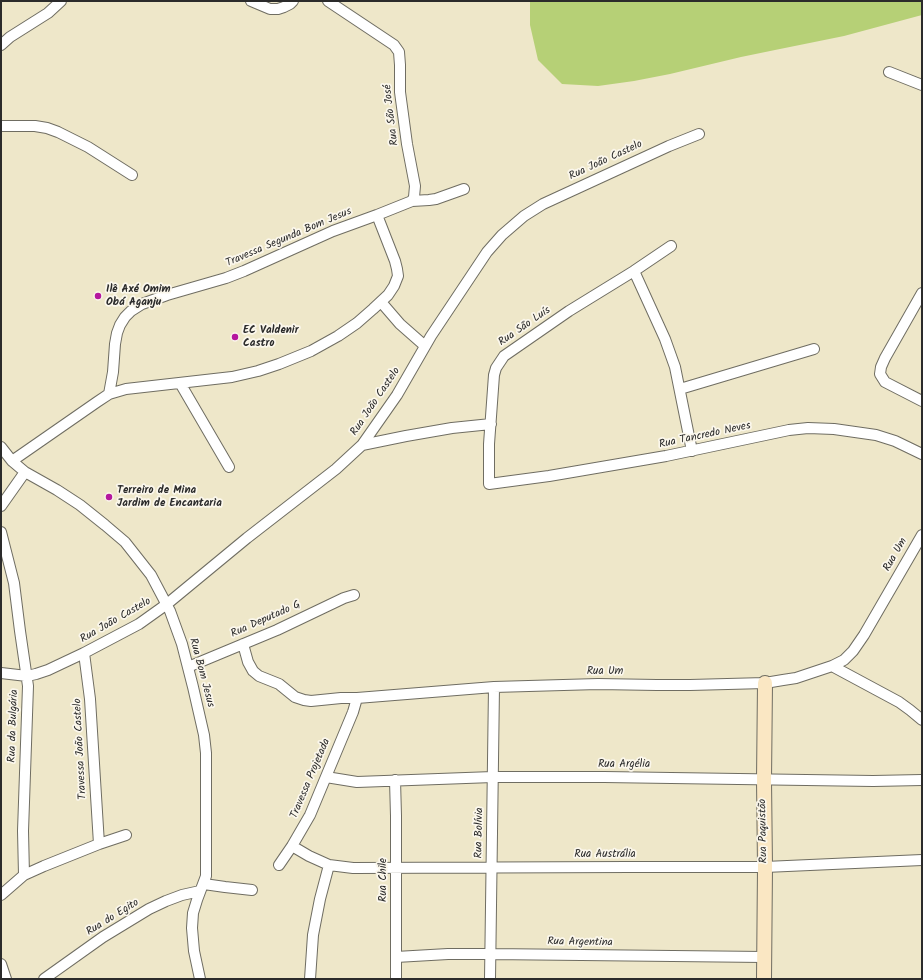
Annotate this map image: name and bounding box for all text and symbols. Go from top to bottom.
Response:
street label: Rua São José [382,84,402,146]
street label: Rua João Castelo [567,138,645,184]
street label: Travessa Segunda Bom Jesus [224,205,354,271]
place label: Ilê Axé Omim Obá Aganju [106,283,171,309]
marker: Ilê Axé Omim Obá Aganju [93,291,103,301]
street label: Rua São Luís [497,304,553,350]
place label: EC Valdenir Castro [243,324,299,350]
marker: EC Valdenir Castro [230,332,240,342]
street label: Rua João Castelo [348,365,404,439]
street label: Rua Tancredo Neves [658,420,752,452]
place label: Terreiro de Mina Jardim de Encantaria [117,484,222,510]
marker: Terreiro de Mina Jardim de Encantaria [104,492,114,502]
street label: Rua Um [881,536,911,574]
street label: Rua João Castelo [78,595,154,647]
street label: Rua Deputado G [229,599,303,641]
street label: Rua Bom Jesus [185,637,217,709]
street label: Rua Um [587,665,623,679]
street label: Rua da Bulgária [6,689,22,763]
street label: Travessa João Castelo [72,698,90,800]
street label: Travessa Projetada [288,737,334,821]
street label: Rua Argélia [598,758,650,772]
street label: Rua Paquistão [757,799,771,863]
street label: Rua Bolívia [473,807,487,859]
street label: Rua Austrália [574,848,636,862]
street label: Rua Chile [377,858,391,902]
street label: Rua do Egito [84,897,142,939]
street label: Rua Argentina [547,936,613,950]

